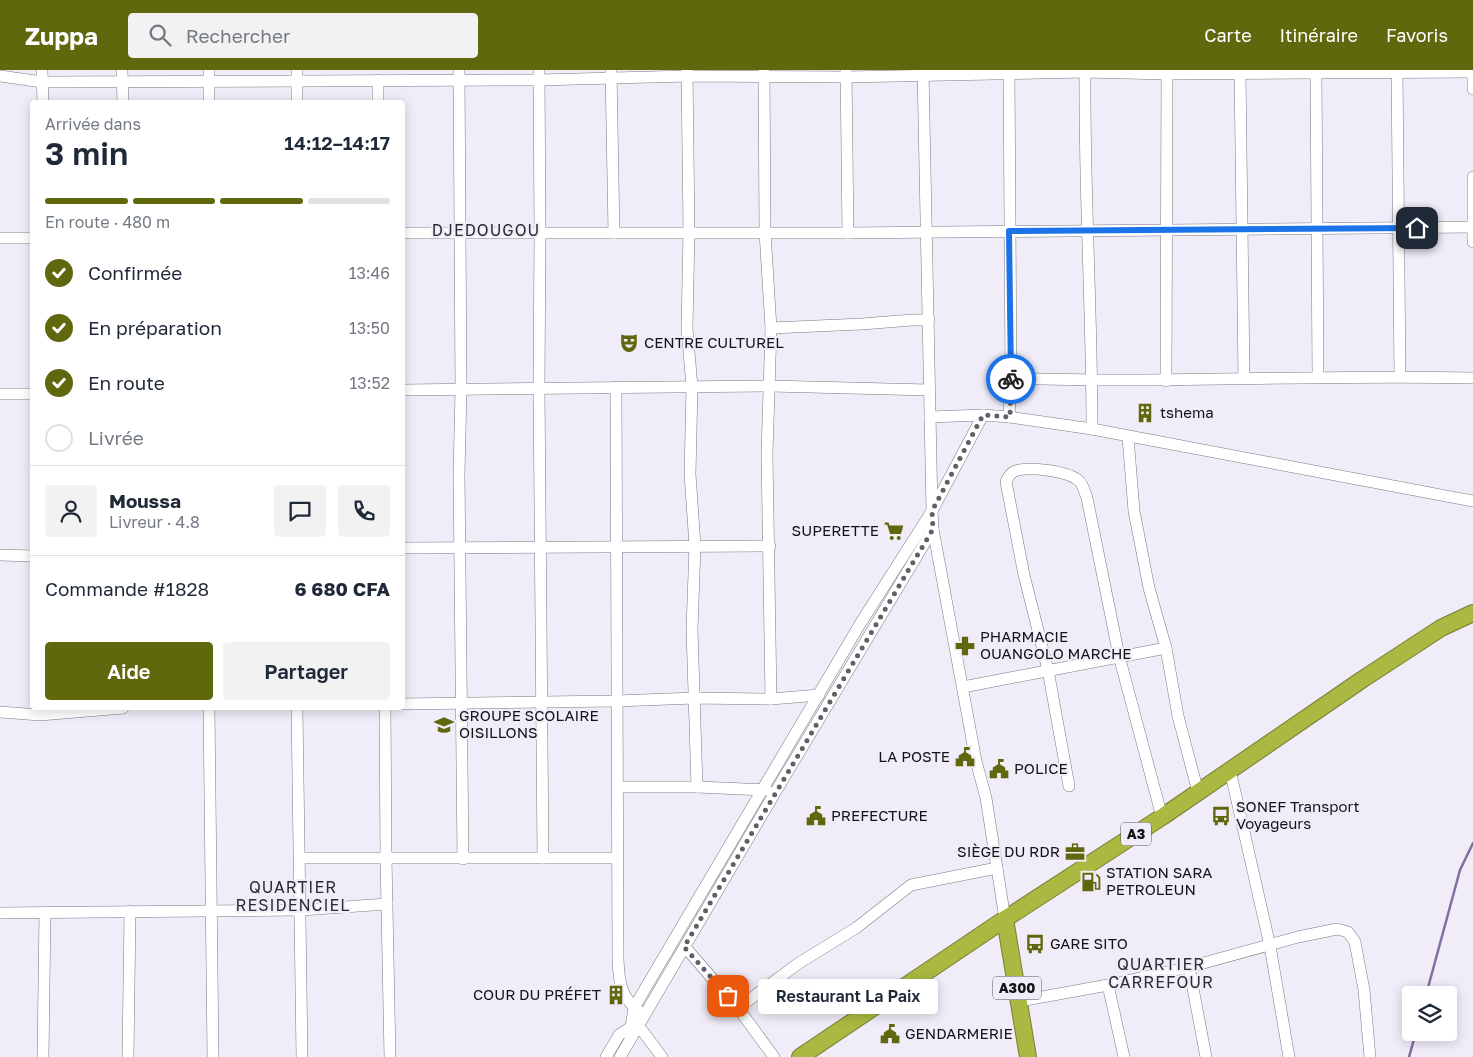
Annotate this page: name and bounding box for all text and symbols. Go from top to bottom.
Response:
search box [128,13,478,58]
text: Zuppa [25,21,98,50]
icon: search [146,21,174,49]
text: Rechercher [186,24,290,47]
text: Carte [1204,24,1252,46]
text: Itinéraire [1280,24,1358,46]
text: Favoris [1386,24,1448,46]
text: Arrivée dans [45,114,141,134]
text: 14:12–14:17 [284,131,390,154]
text: 3 min [45,134,128,172]
pin [1396,207,1438,249]
text: En route · 480 m [45,212,170,232]
icon: home [1403,214,1431,242]
district label: DJEDOUGOU [432,220,540,240]
icon: check [45,259,73,287]
text: Confirmée [88,261,182,284]
text: 13:46 [349,263,390,283]
icon: check [45,314,73,342]
text: En préparation [88,316,222,339]
text: 13:50 [349,318,390,338]
theatre icon: CENTRE CULTUREL [618,332,640,354]
place label: CENTRE CULTUREL [644,333,784,351]
courier [986,354,1036,404]
icon: bike [997,365,1025,393]
icon: check [45,369,73,397]
text: En route [88,371,165,394]
text: 13:52 [350,373,390,393]
building icon: tshema [1134,402,1156,424]
place label: tshema [1160,403,1214,421]
text: Livrée [88,426,144,449]
button: person [45,485,97,537]
button: chat [274,485,326,537]
button: phone [338,485,390,537]
text: Moussa [109,489,181,512]
text: Livreur · 4.8 [109,512,200,532]
supermarket icon: SUPERETTE [883,520,905,542]
place label: SUPERETTE [792,521,879,539]
text: Commande #1828 [45,577,209,600]
text: 6 680 CFA [295,577,390,600]
place label: PHARMACIE OUANGOLO MARCHE [980,627,1131,662]
pharmacy icon: PHARMACIE OUANGOLO MARCHE [954,635,976,657]
button: Aide [45,642,213,700]
button: Partager [223,642,390,700]
place label: GROUPE SCOLAIRE OISILLONS [459,706,599,741]
school or university icon: GROUPE SCOLAIRE OISILLONS [433,714,455,736]
public building icon: LA POSTE [954,746,976,768]
place label: LA POSTE [878,747,950,765]
public building icon: POLICE [988,758,1010,780]
place label: POLICE [1014,759,1068,777]
place label: SONEF Transport Voyageurs [1236,797,1360,832]
public building icon: PREFECTURE [805,805,827,827]
bus stop icon: SONEF Transport Voyageurs [1210,805,1232,827]
place label: PREFECTURE [831,806,928,824]
road number: A3 [1121,822,1151,846]
office icon: SIÈGE DU RDR [1064,841,1086,863]
place label: SIÈGE DU RDR [957,842,1060,860]
place label: STATION SARA PETROLEUN [1106,863,1212,898]
fuel station icon: STATION SARA PETROLEUN [1080,871,1102,893]
district label: QUARTIER RESIDENCIEL [236,877,350,915]
bus stop icon: GARE SITO [1024,933,1046,955]
place label: GARE SITO [1050,934,1128,952]
district label: QUARTIER CARREFOUR [1108,954,1214,992]
pin [707,975,749,1017]
road number: A300 [993,976,1041,1000]
callout: Restaurant La Paix [758,978,938,1014]
icon: bag [714,982,742,1010]
building icon: COUR DU PRÉFET [605,984,627,1006]
place label: COUR DU PRÉFET [473,985,601,1003]
text: Restaurant La Paix [776,986,920,1006]
map controls [1402,986,1457,1041]
button: layers [1402,986,1457,1041]
public building icon: GENDARMERIE [879,1023,901,1045]
place label: GENDARMERIE [905,1024,1013,1042]

